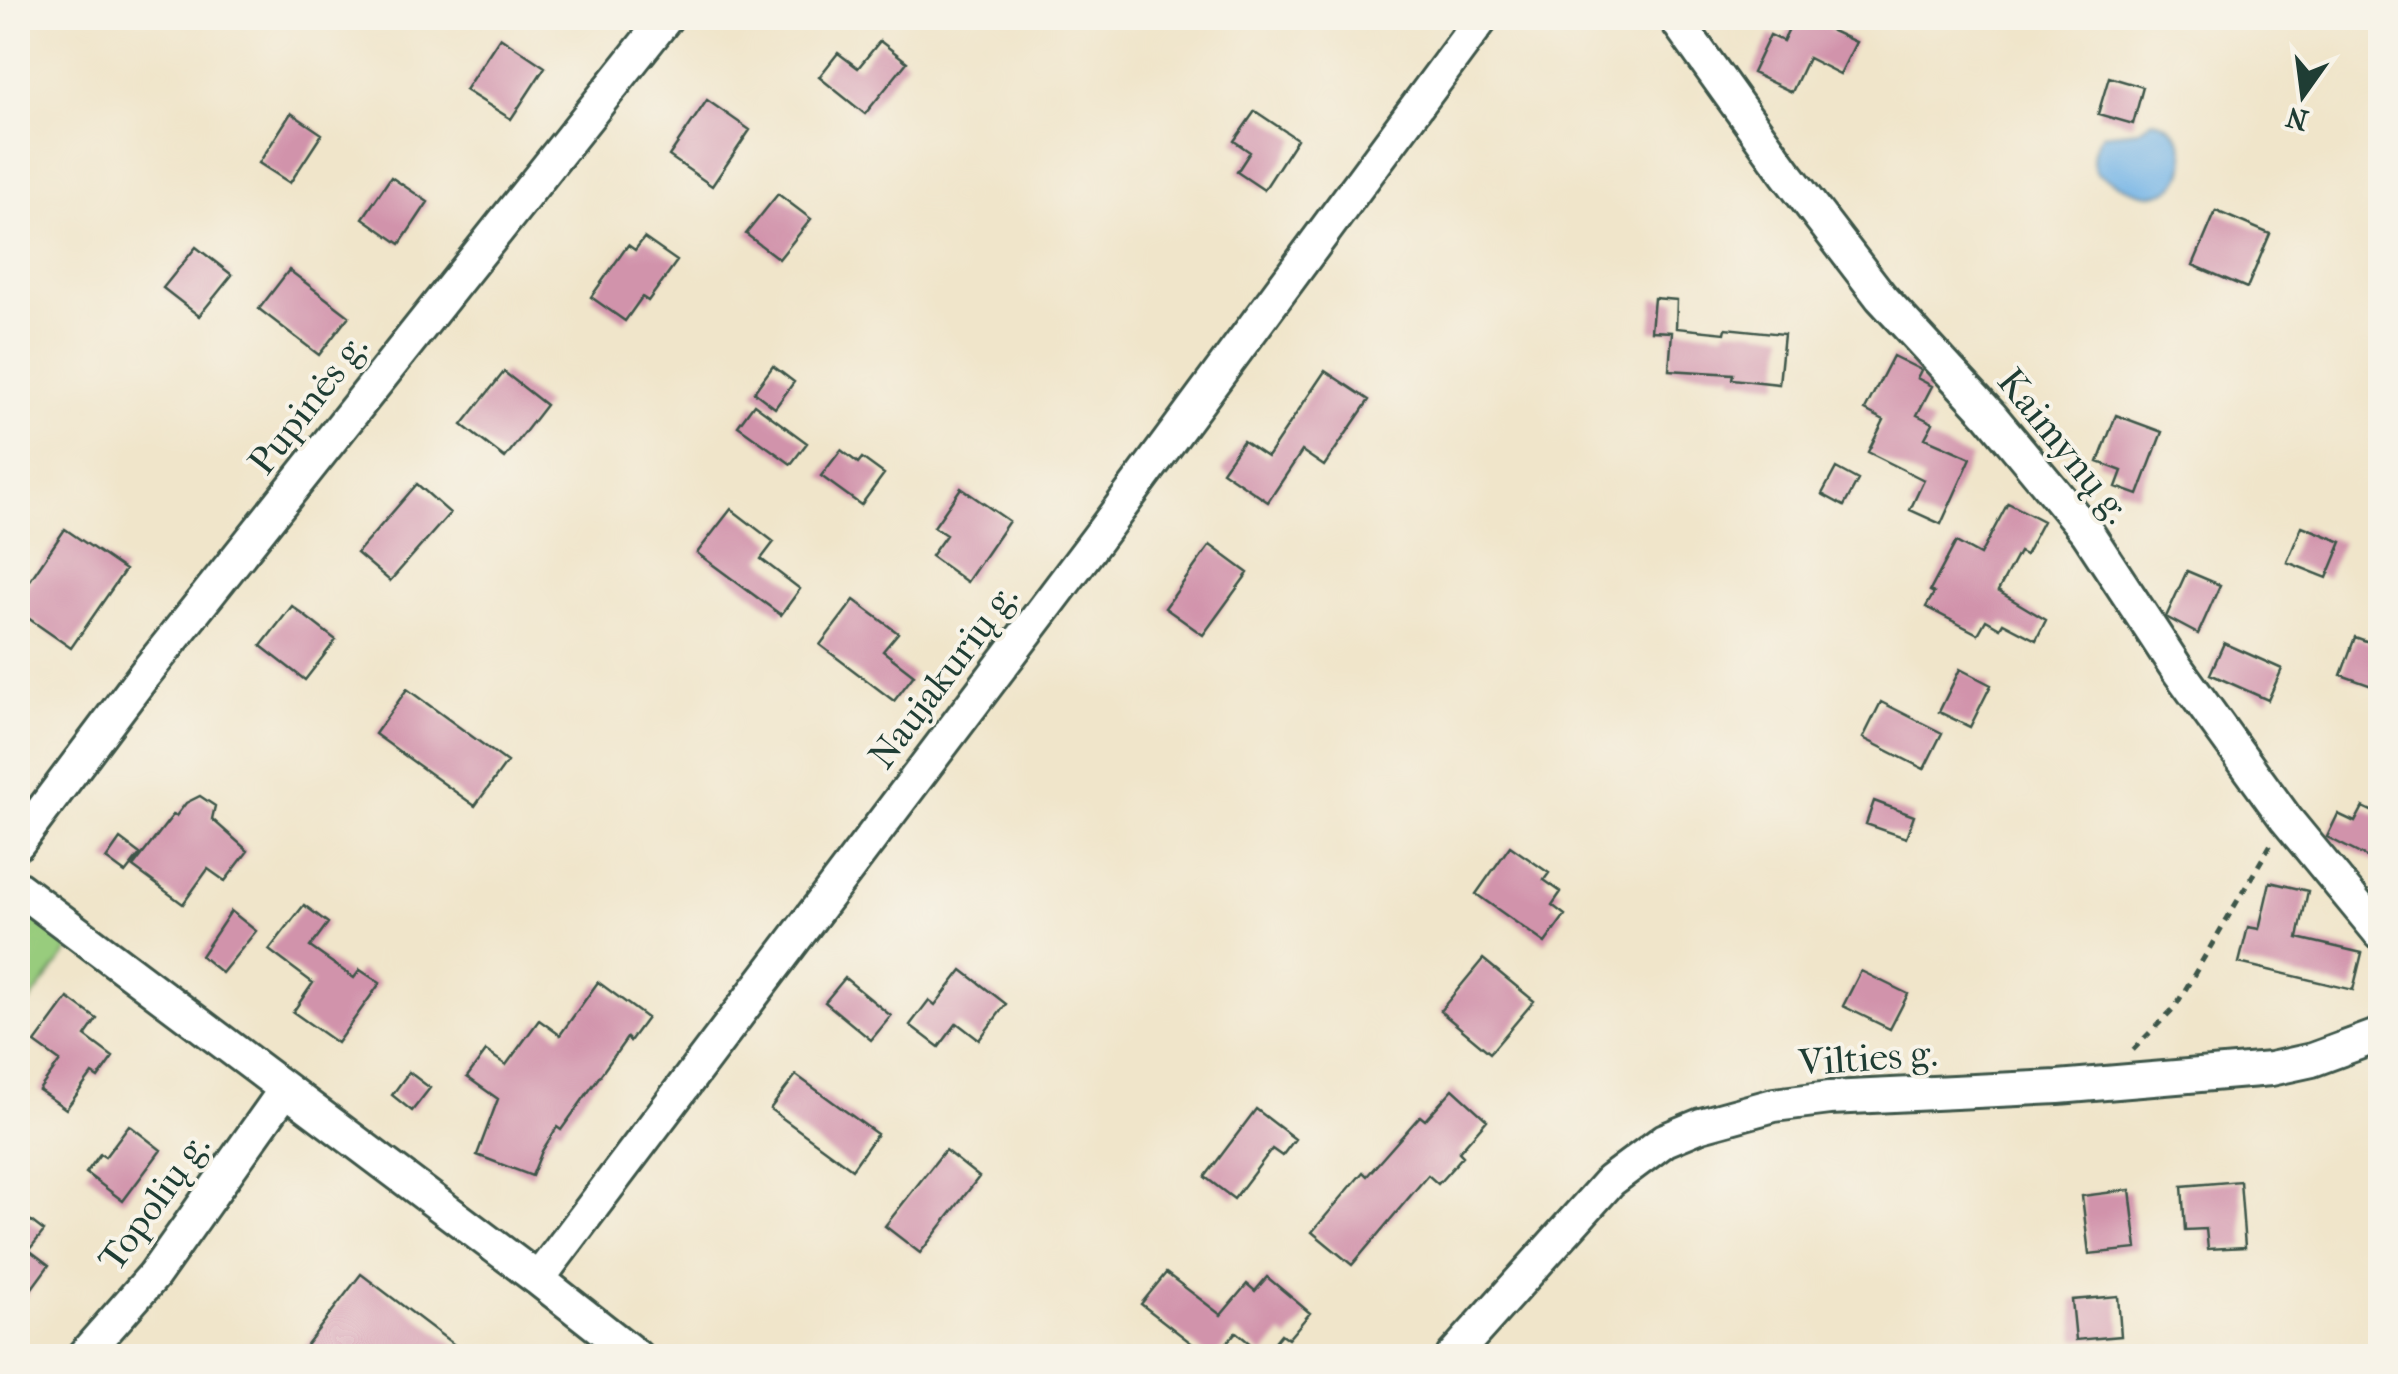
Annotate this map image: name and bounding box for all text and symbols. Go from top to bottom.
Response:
north arrow [2253,45,2353,145]
text: N [2282,100,2311,137]
street label: Pupinės g. [239,325,377,483]
street label: Kaimynų g. [1988,359,2140,533]
street label: Naujakurių g. [859,575,1027,777]
street label: Vilties g. [1796,1031,1939,1085]
street label: Topolių g. [89,1124,219,1280]

